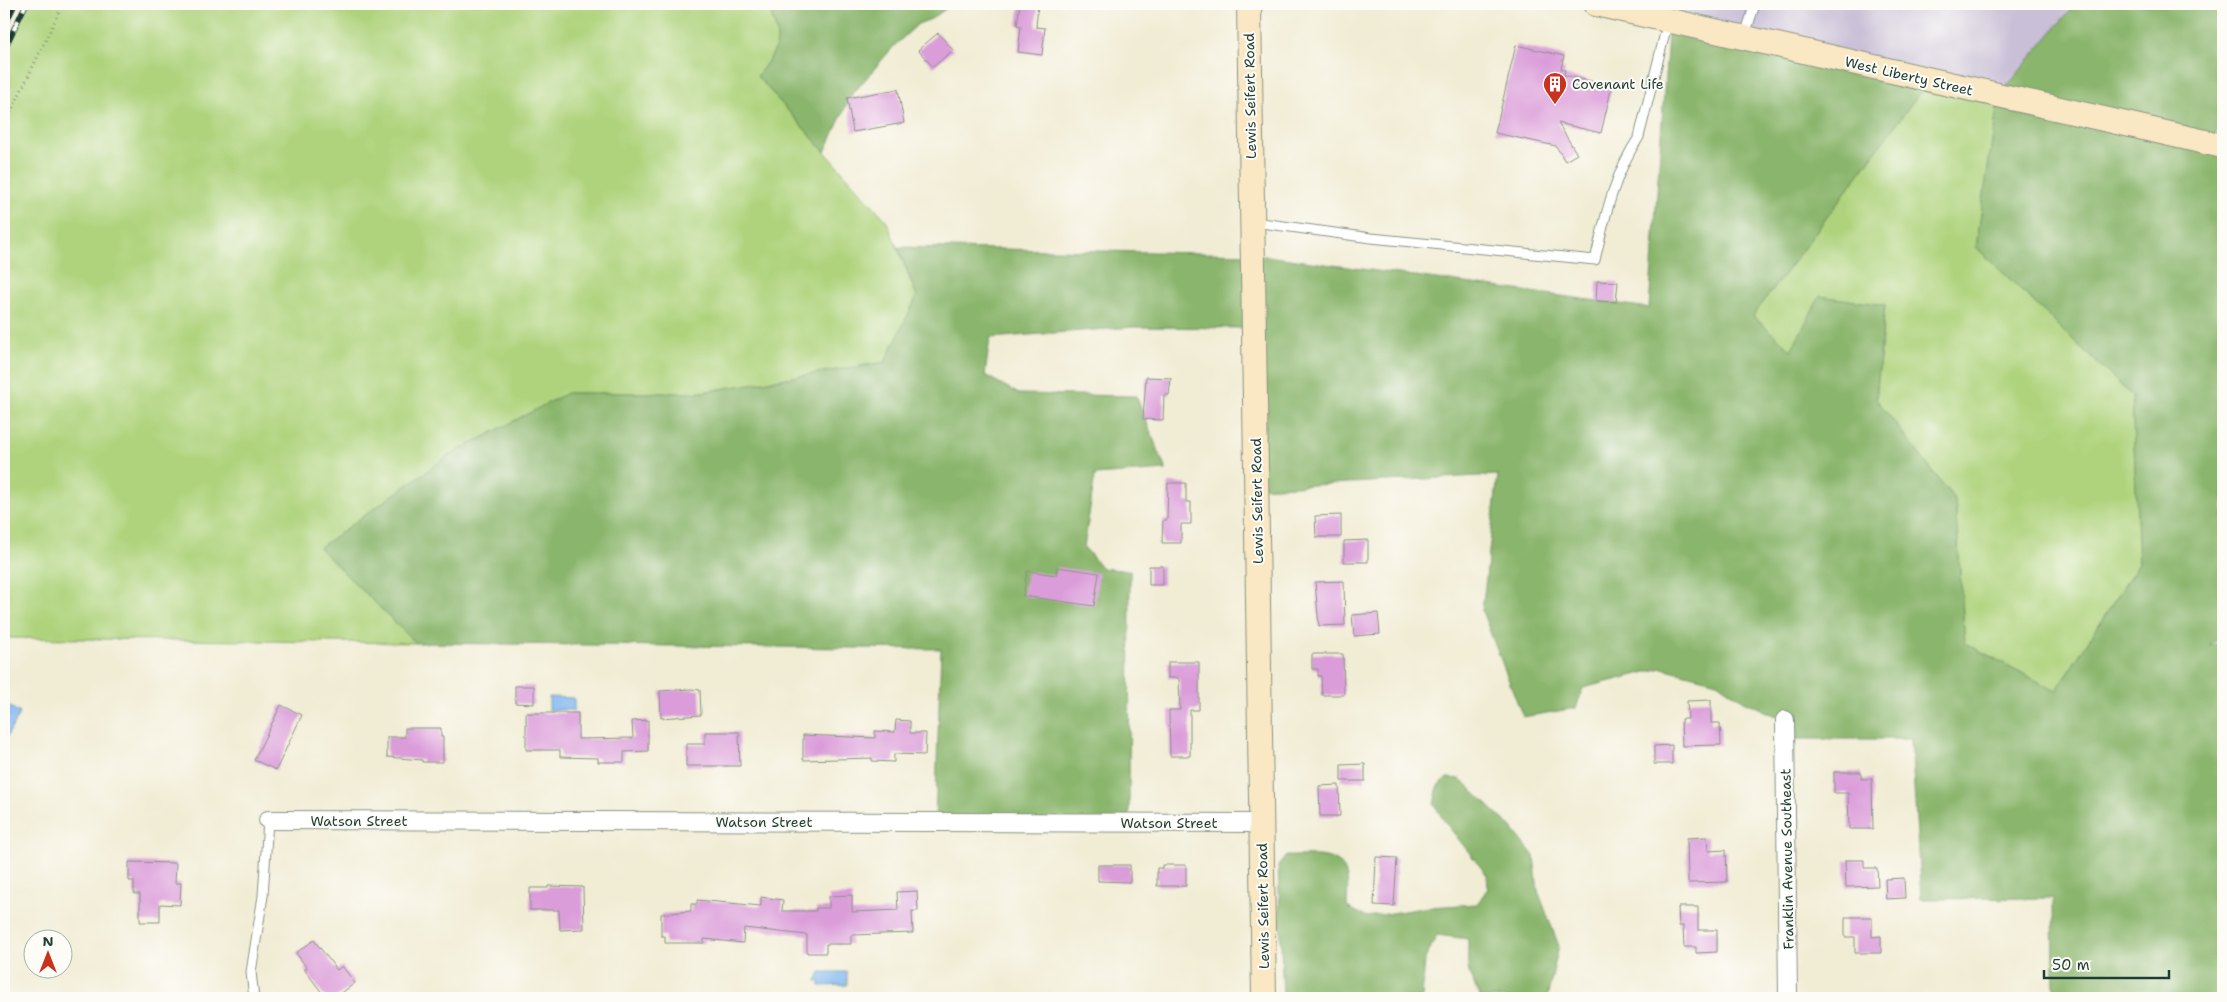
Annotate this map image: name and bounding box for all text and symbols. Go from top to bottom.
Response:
street label: Lewis Seifert Road [1240,33,1260,159]
street label: West Liberty Street [1843,52,1975,100]
building icon: Covenant Life [1542,71,1568,105]
place label: Covenant Life [1572,75,1664,93]
street label: Lewis Seifert Road [1247,438,1267,564]
street label: Franklin Avenue Southeast [1776,768,1798,950]
street label: Watson Street [310,812,408,830]
street label: Watson Street [715,813,813,831]
street label: Watson Street [1120,814,1218,832]
street label: Lewis Seifert Road [1253,843,1273,969]
north arrow [22,930,72,980]
text: N [42,932,54,950]
scale bar [2044,947,2170,979]
text: 50 m [2052,955,2090,975]

